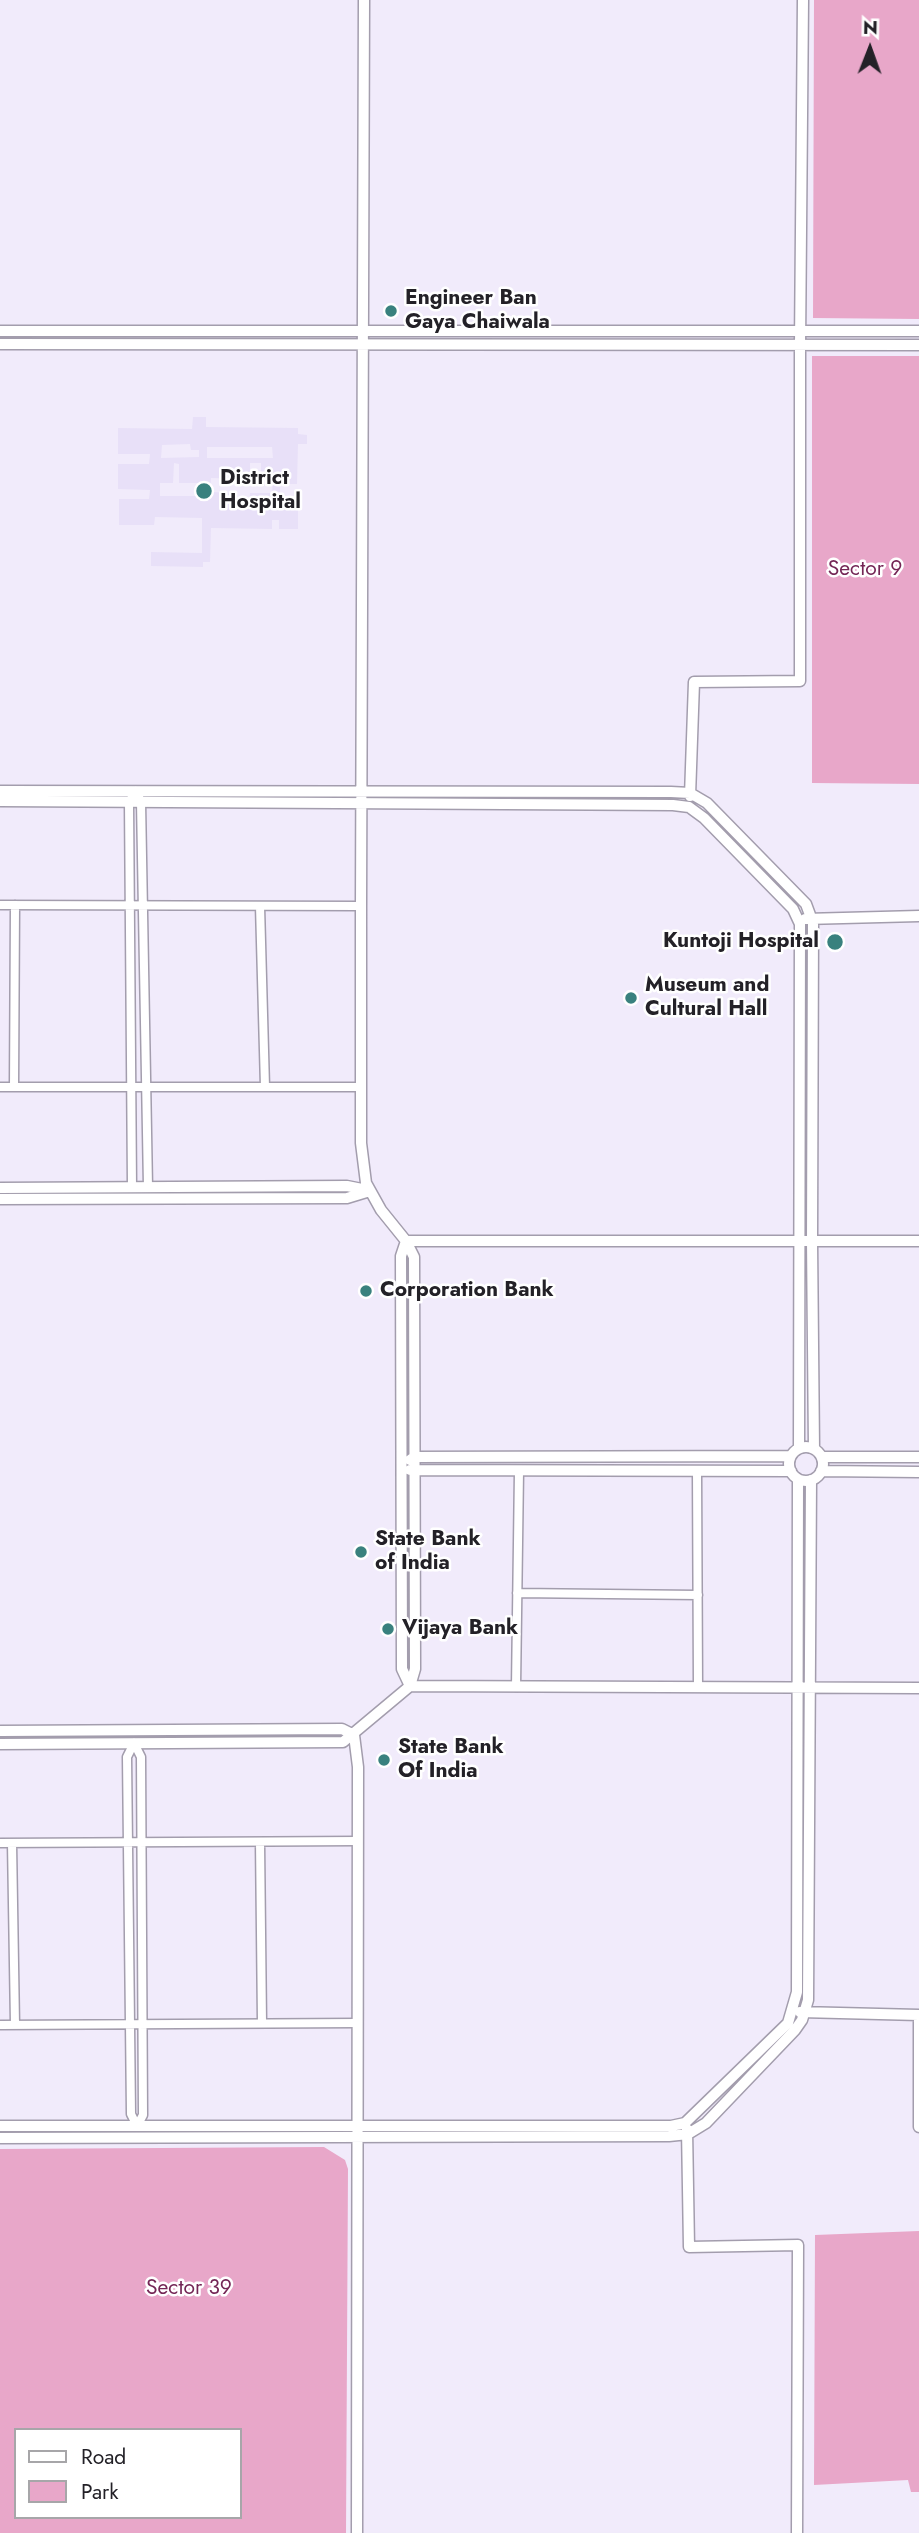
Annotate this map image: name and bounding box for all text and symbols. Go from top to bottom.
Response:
north arrow [835,14,905,84]
text: N [863,14,878,41]
place label: Engineer Ban Gaya Chaiwala [405,286,550,336]
marker: Engineer Ban Gaya Chaiwala [383,303,399,319]
place label: District Hospital [220,466,301,516]
marker: District Hospital [194,481,214,501]
park label: Sector 9 [828,557,902,583]
place label: Kuntoji Hospital [663,929,819,955]
marker: Kuntoji Hospital [825,932,845,952]
place label: Museum and Cultural Hall [645,973,769,1023]
marker: Museum and Cultural Hall [623,990,639,1006]
place label: Corporation Bank [380,1278,554,1304]
marker: Corporation Bank [358,1283,374,1299]
place label: State Bank of India [375,1527,481,1577]
marker: State Bank of India [353,1544,369,1560]
place label: Vijaya Bank [402,1616,518,1642]
marker: Vijaya Bank [380,1621,396,1637]
place label: State Bank Of India [398,1735,504,1785]
marker: State Bank Of India [376,1752,392,1768]
park label: Sector 39 [146,2276,232,2302]
legend [14,2428,242,2519]
text: Road [81,2442,126,2472]
text: Park [81,2477,118,2507]

